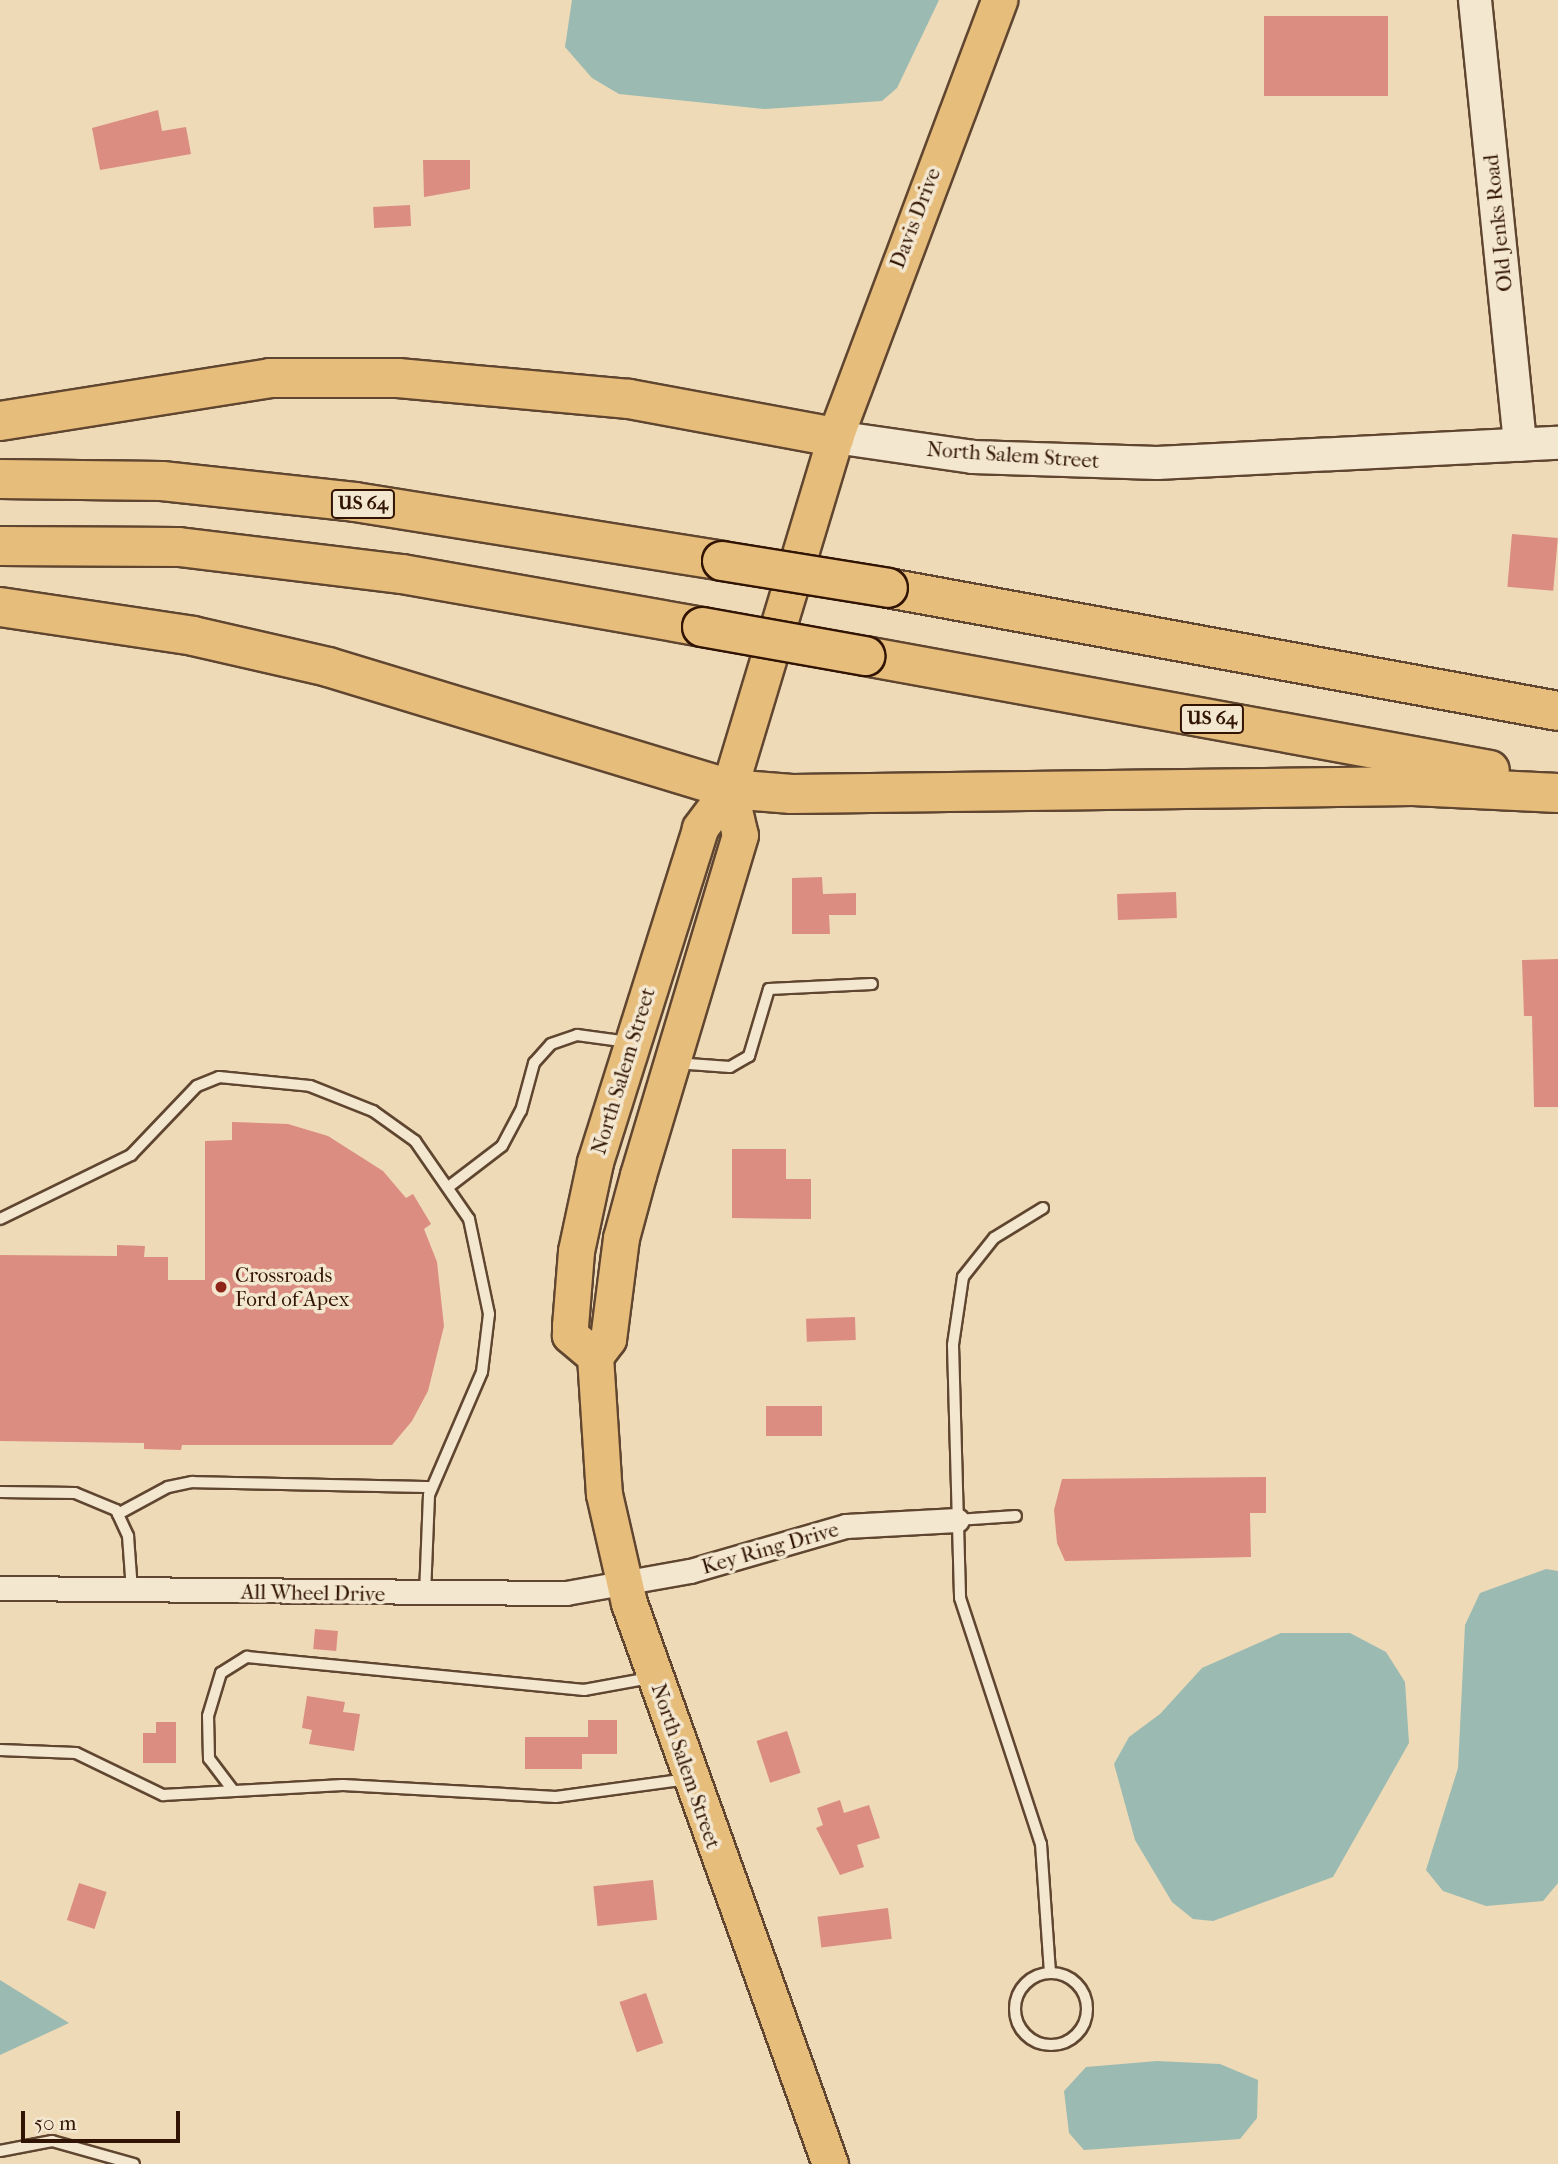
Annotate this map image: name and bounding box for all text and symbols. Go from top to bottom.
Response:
street label: Old Jenks Road [1478,153,1518,293]
street label: Davis Drive [884,164,946,272]
street label: North Salem Street [926,436,1100,474]
road number: US 64 [330,489,396,520]
road number: US 64 [1179,704,1245,734]
street label: North Salem Street [586,985,660,1157]
place label: Crossroads Ford of Apex [235,1262,349,1312]
marker: Crossroads Ford of Apex [213,1279,229,1295]
street label: Key Ring Drive [699,1516,841,1580]
street label: All Wheel Drive [241,1579,385,1607]
street label: North Salem Street [646,1680,726,1852]
scale bar [24,2098,184,2142]
text: 50 m [34,2111,77,2135]

